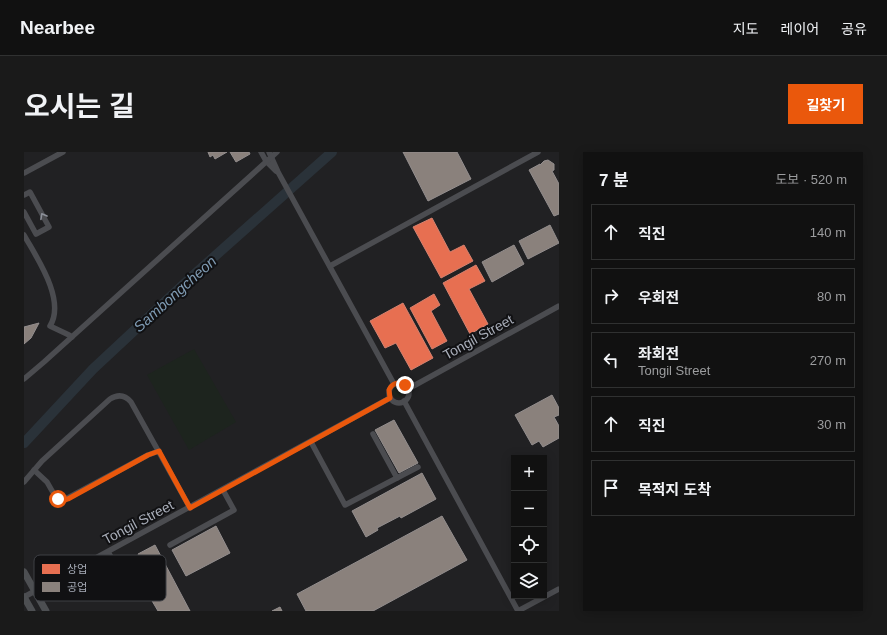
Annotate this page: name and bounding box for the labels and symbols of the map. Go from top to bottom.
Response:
one-way arrow [40,213,48,220]
water label: Sambongcheon [130,252,219,335]
street label: Tongil Street [440,311,516,363]
route end [396,376,414,394]
route start [49,490,67,508]
street label: Tongil Street [100,497,176,547]
legend [34,555,166,601]
text: 상업 [67,563,87,575]
text: 공업 [67,581,87,593]

